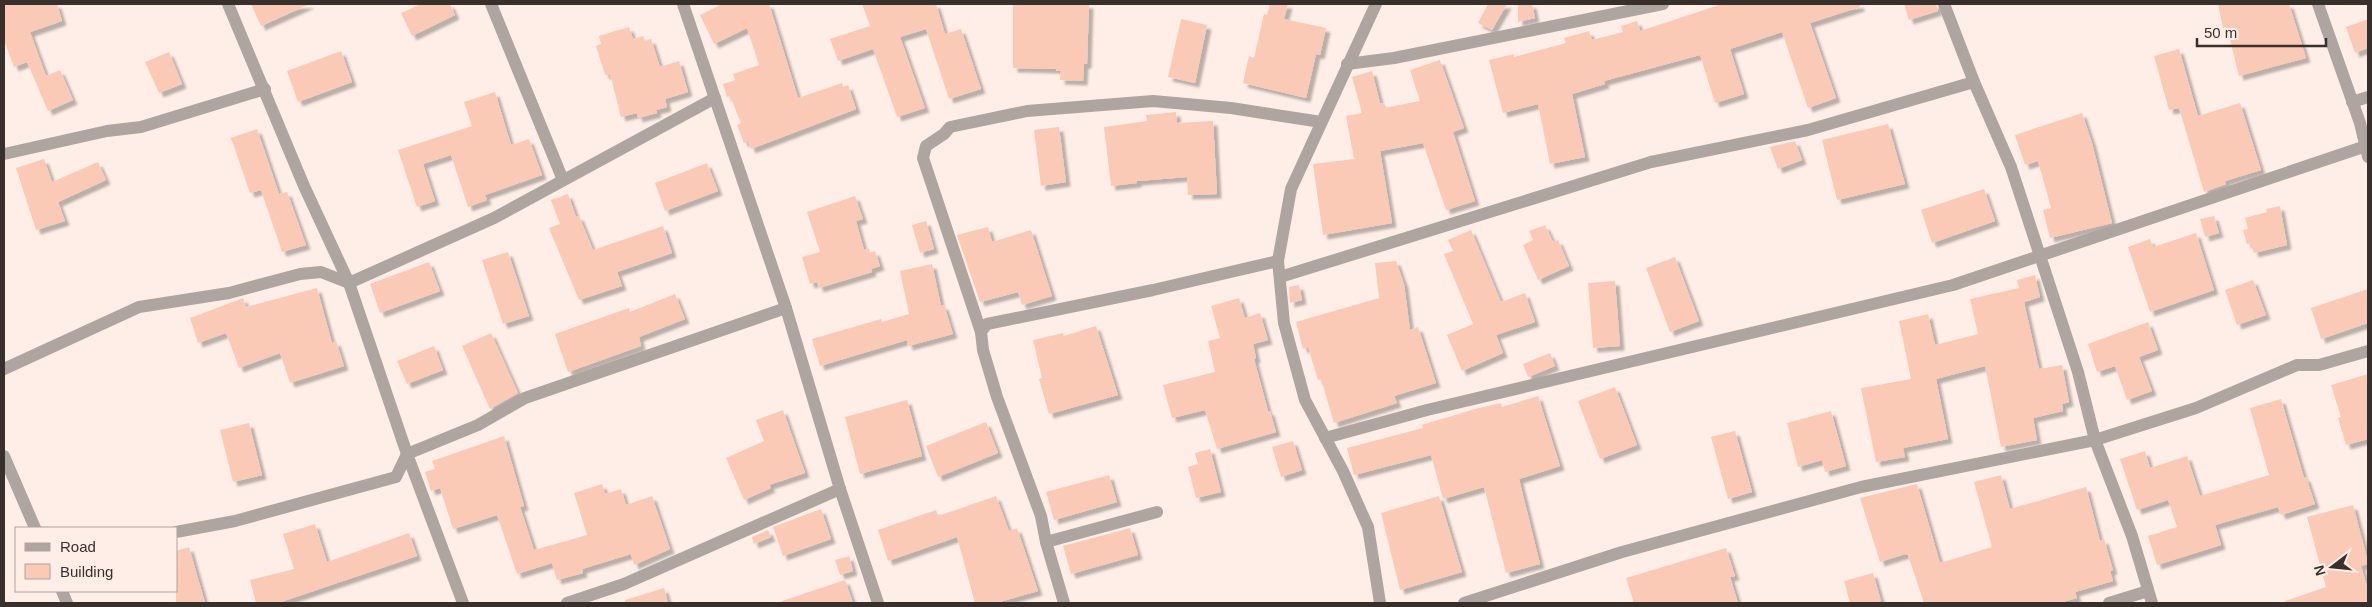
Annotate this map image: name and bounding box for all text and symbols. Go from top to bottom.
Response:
scale bar [2197,15,2326,47]
text: 50 m [2204,24,2237,41]
legend [15,527,178,592]
text: Road [60,538,96,555]
north arrow [2307,542,2357,592]
text: Building [60,563,113,580]
text: N [2310,564,2329,578]

